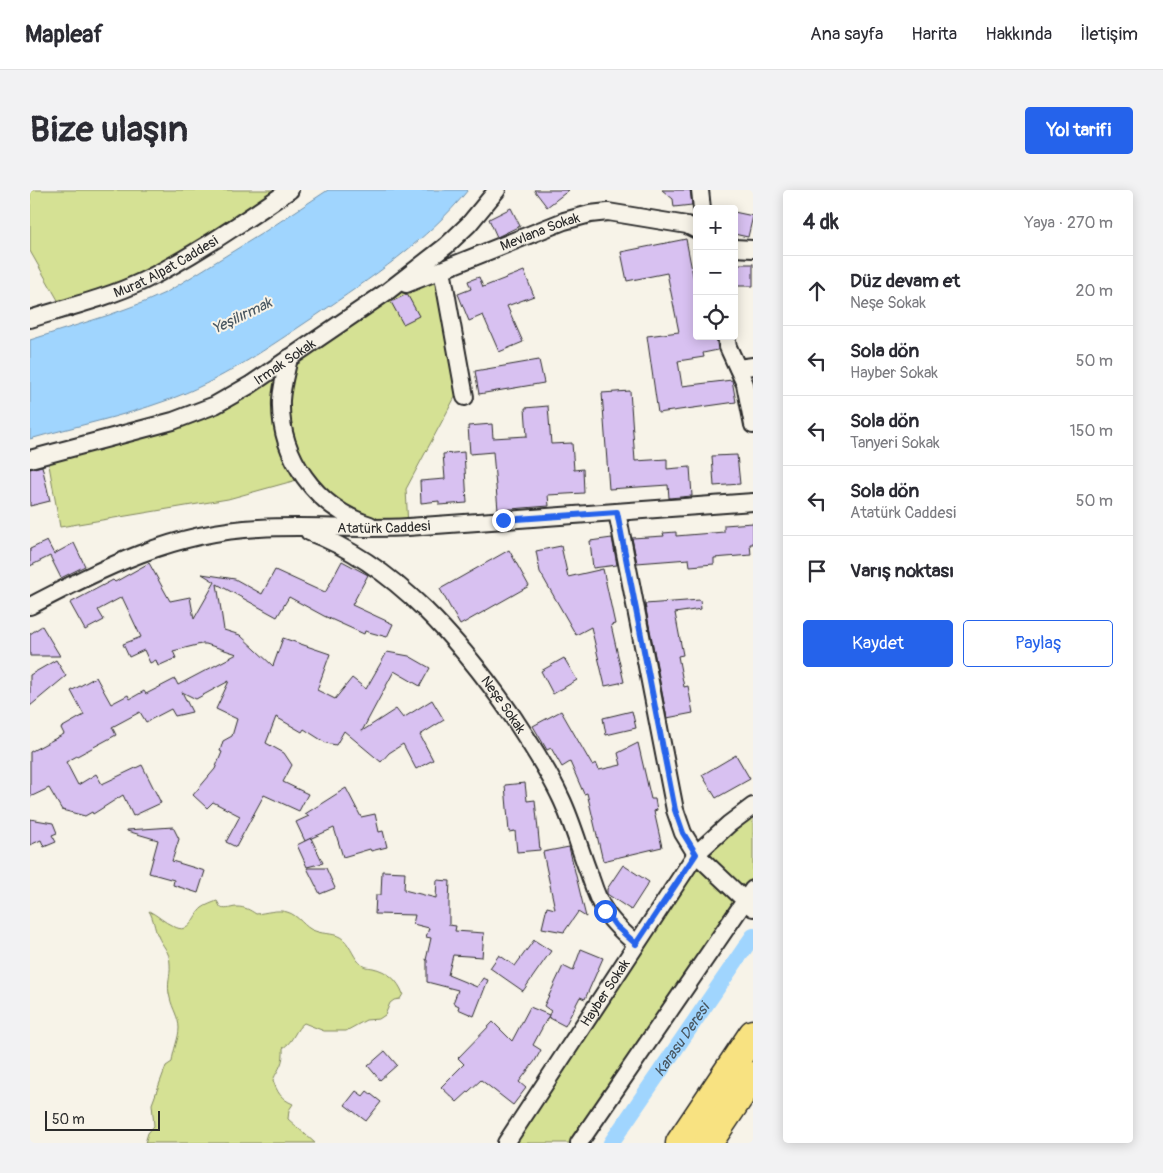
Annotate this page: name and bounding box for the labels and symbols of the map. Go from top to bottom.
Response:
street label: Mevlana Sokak [498,209,582,254]
street label: Murat Alpat Caddesi [111,232,221,301]
water label: Yeşilırmak [209,293,277,339]
street label: Irmak Sokak [251,334,319,388]
route end [492,509,515,532]
street label: Atatürk Caddesi [337,517,431,537]
street label: Neşe Sokak [478,672,530,736]
route start [594,900,617,923]
street label: Hayber Sokak [577,956,633,1029]
water label: Karasu Deresi [650,997,715,1080]
scale bar [45,1108,160,1131]

